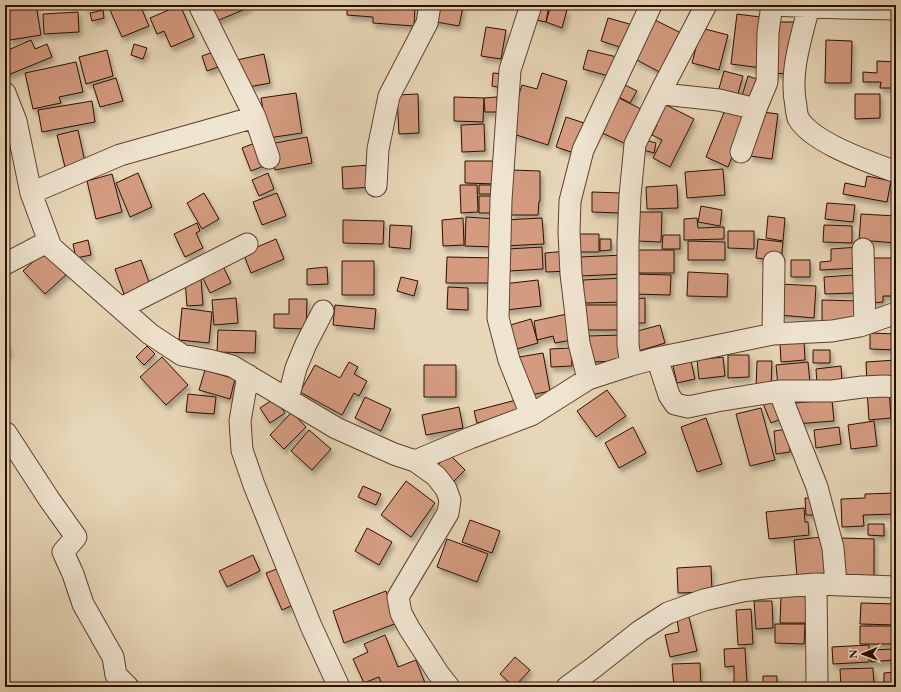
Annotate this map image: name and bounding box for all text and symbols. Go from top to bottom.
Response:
north arrow [843,634,883,674]
text: N [846,650,860,659]

